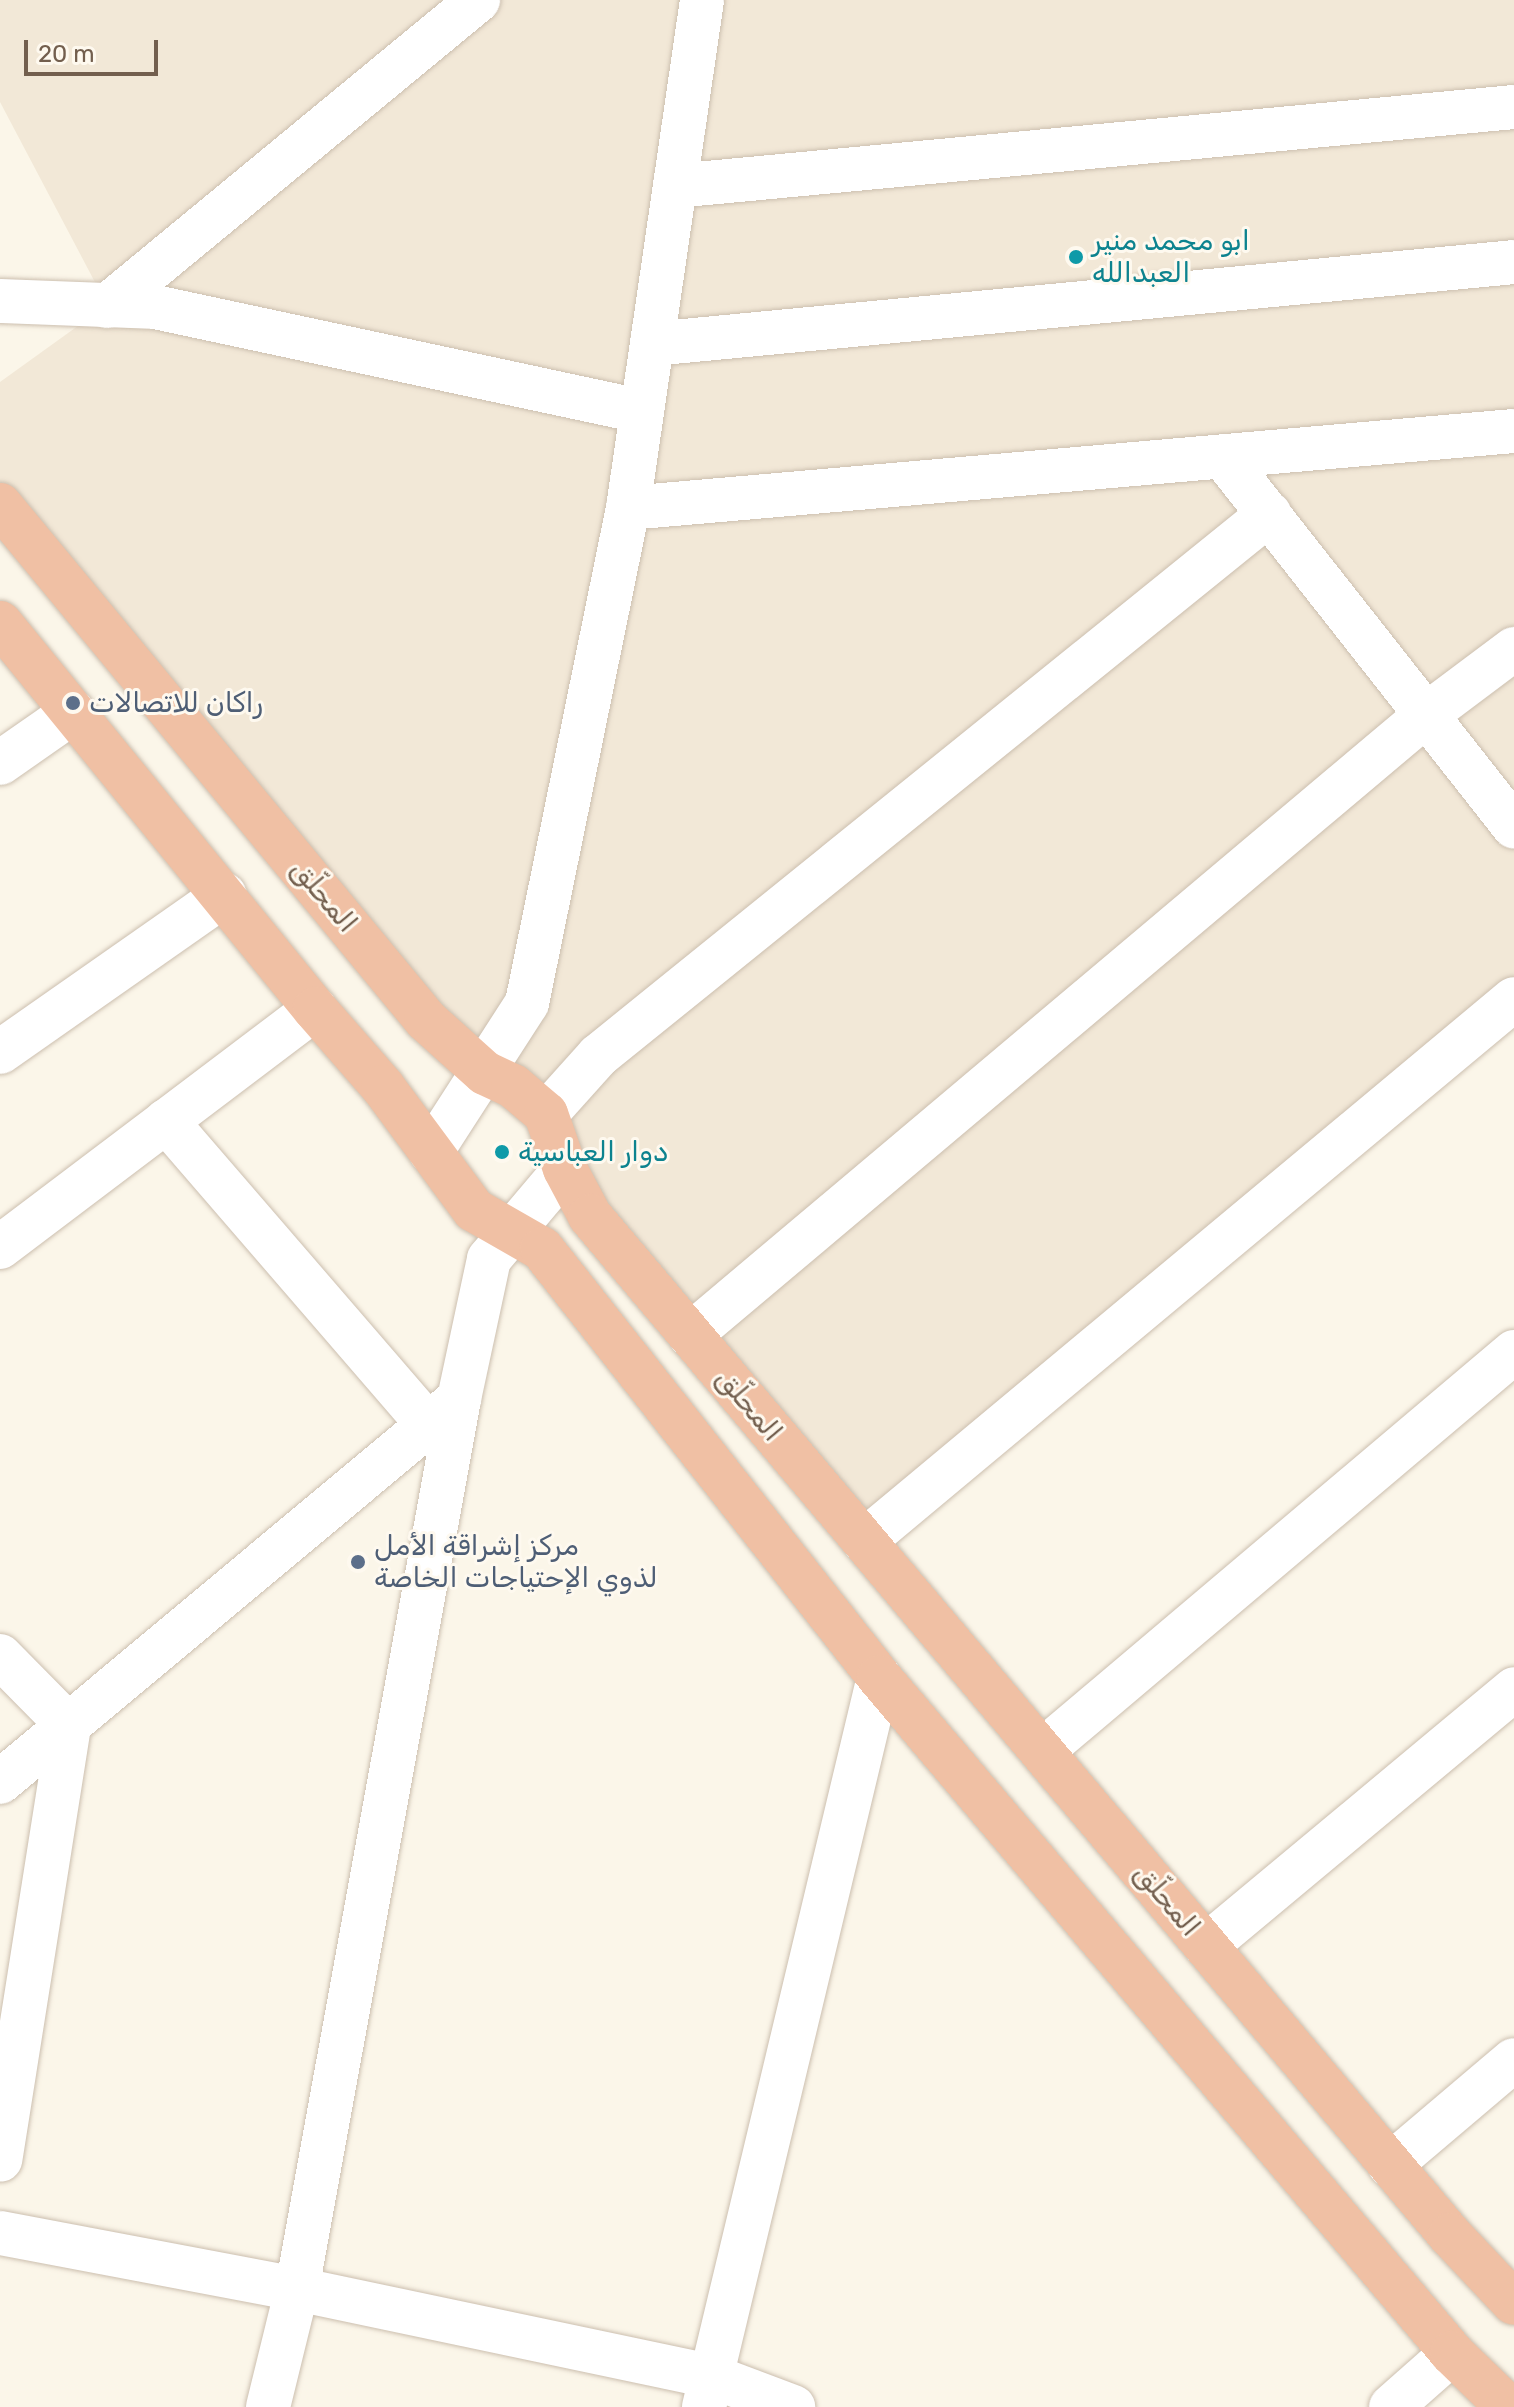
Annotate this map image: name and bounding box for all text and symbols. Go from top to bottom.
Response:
scale bar [28,24,162,74]
text: 20 m [38,40,95,68]
place label: ابو محمد منير العبدالله [1092,224,1250,290]
marker: ابو محمد منير العبدالله [1067,248,1085,266]
place label: راكان للاتصالات [89,686,263,720]
marker: راكان للاتصالات [64,694,82,712]
street label: المحلّق [284,853,364,939]
place label: دوار العباسية [518,1135,668,1169]
marker: دوار العباسية [493,1143,511,1161]
street label: المحلّق [709,1362,789,1448]
place label: مركز إشراقة الأمل لذوي الإحتياجات الخاصة [374,1529,658,1595]
marker: مركز إشراقة الأمل لذوي الإحتياجات الخاصة [349,1553,367,1571]
street label: المحلّق [1127,1857,1207,1943]

